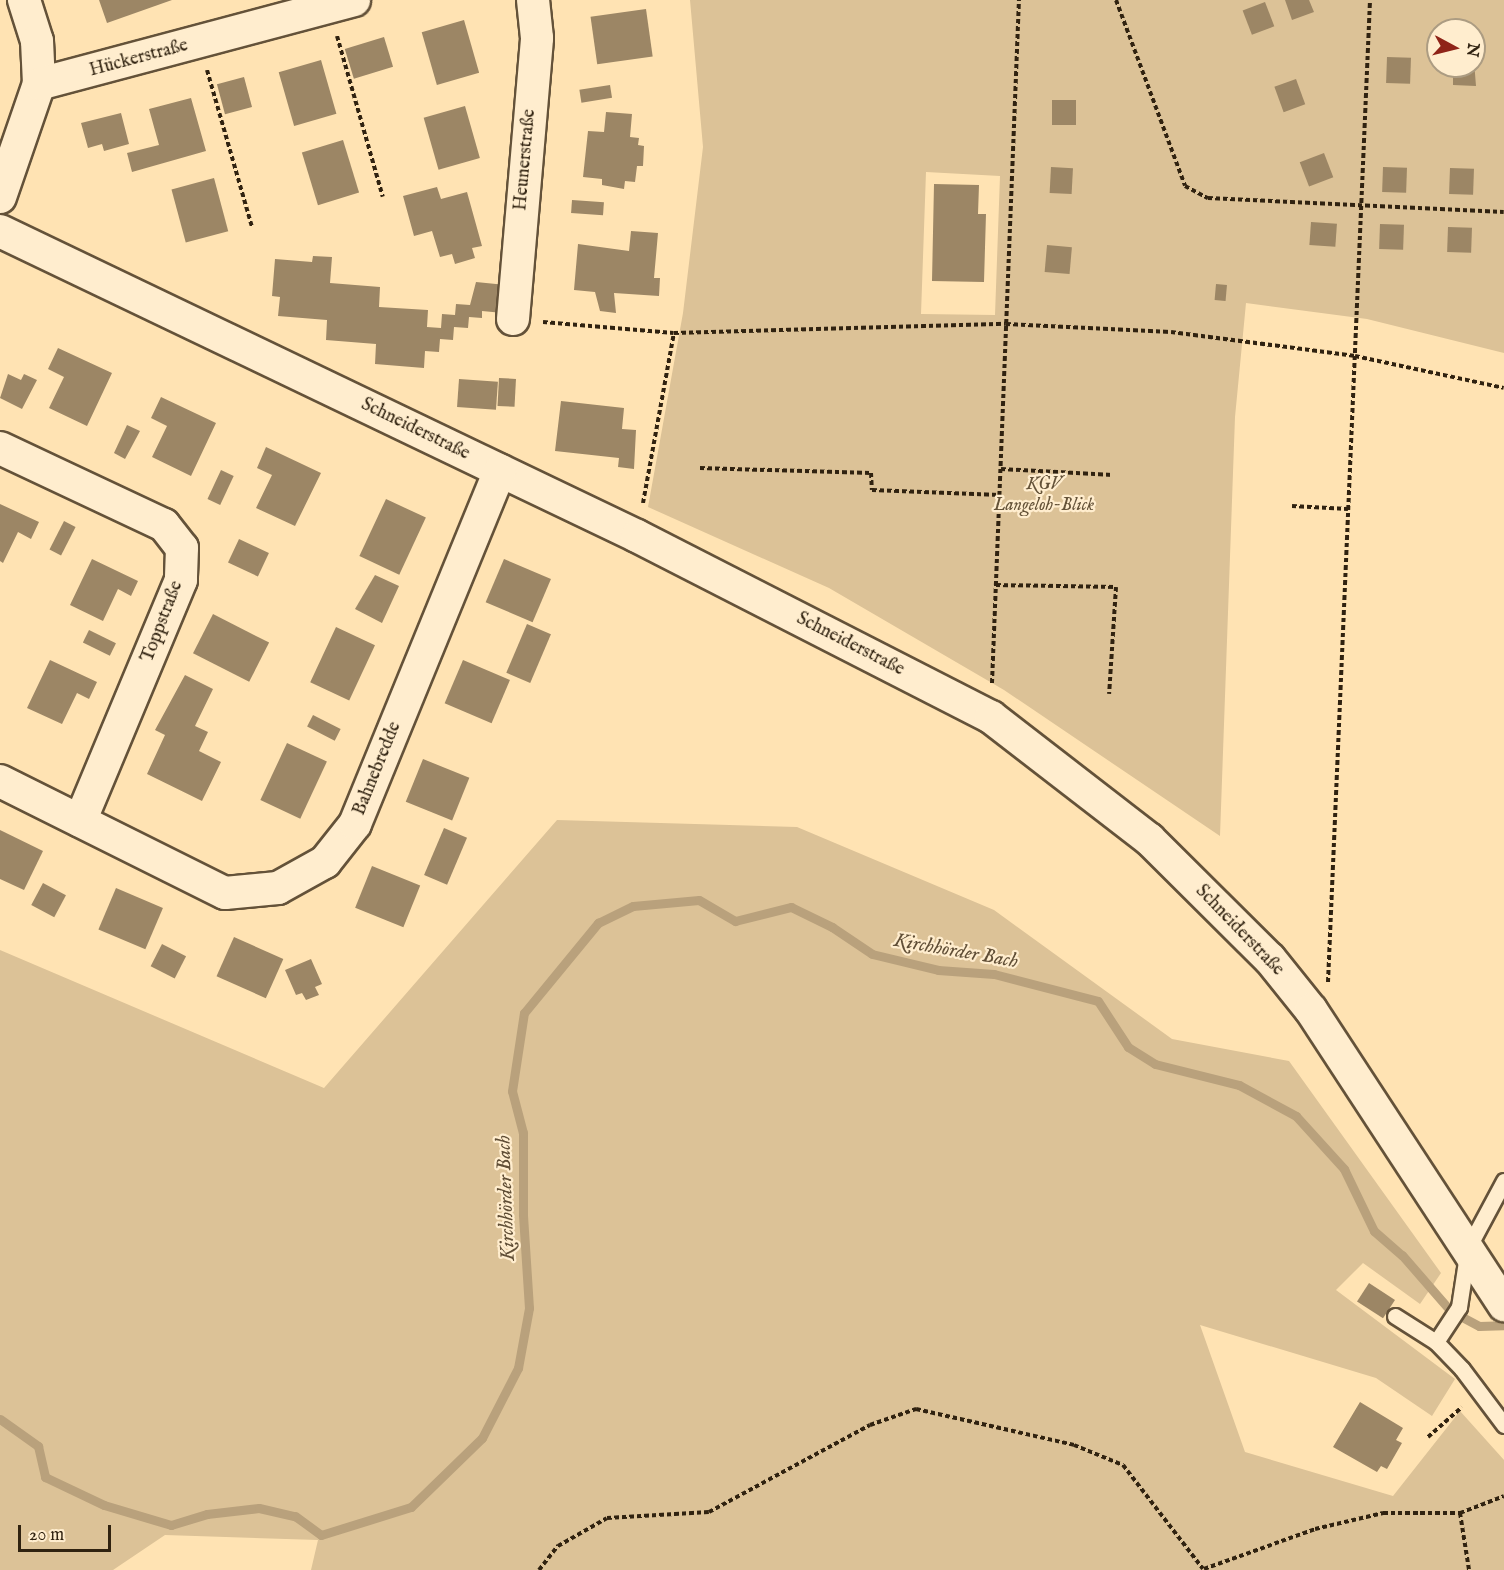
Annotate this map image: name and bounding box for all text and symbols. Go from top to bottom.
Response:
north arrow [1426,18,1486,78]
street label: Hückerstraße [87,35,191,83]
text: N [1461,42,1483,58]
street label: Heunerstraße [511,108,541,212]
street label: Schneiderstraße [357,394,473,466]
park label: KGV Langeloh-Blick [994,475,1094,518]
street label: Toppstraße [138,578,188,666]
street label: Schneiderstraße [793,609,907,681]
street label: Bahnebredde [349,719,407,819]
street label: Schneiderstraße [1190,881,1288,981]
water label: Kirchhörder Bach [892,928,1020,974]
water label: Kirchhörder Bach [492,1135,520,1261]
scale bar [21,1513,114,1551]
text: 20 m [29,1524,64,1547]

